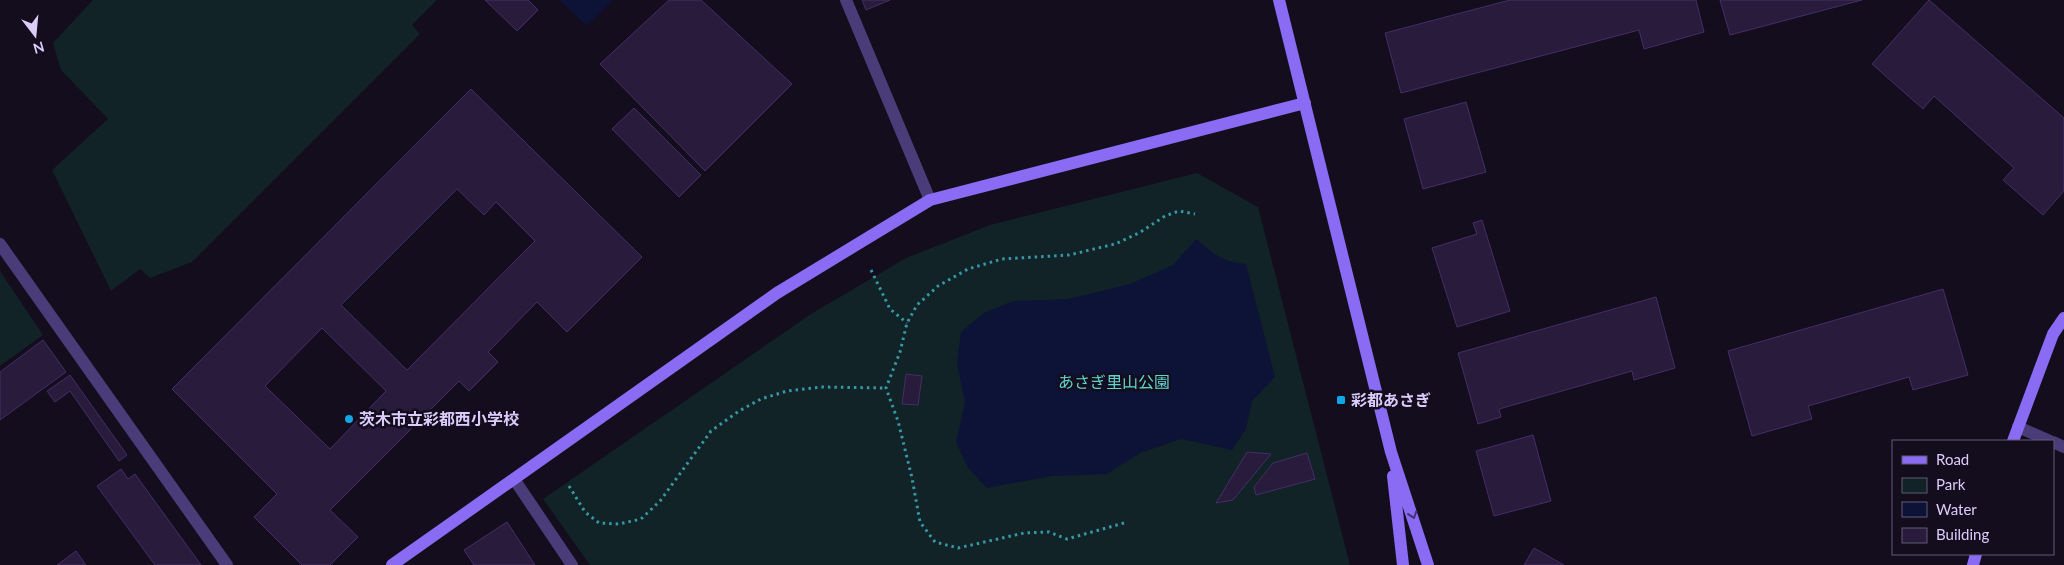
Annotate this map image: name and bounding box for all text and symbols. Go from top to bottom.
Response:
north arrow [10,10,60,60]
text: N [31,38,46,58]
park label: あさぎ里山公園 [1058,372,1170,391]
place label: 彩都あさぎ [1351,390,1431,409]
marker: 彩都あさぎ [1335,394,1347,406]
place label: 茨木市立彩都西小学校 [359,409,519,428]
marker: 茨木市立彩都西小学校 [343,413,355,425]
legend [1892,440,2054,555]
text: Road [1936,450,1969,468]
text: Park [1936,475,1966,493]
text: Water [1936,500,1977,518]
one-way arrow [1407,510,1417,519]
text: Building [1936,525,1989,543]

